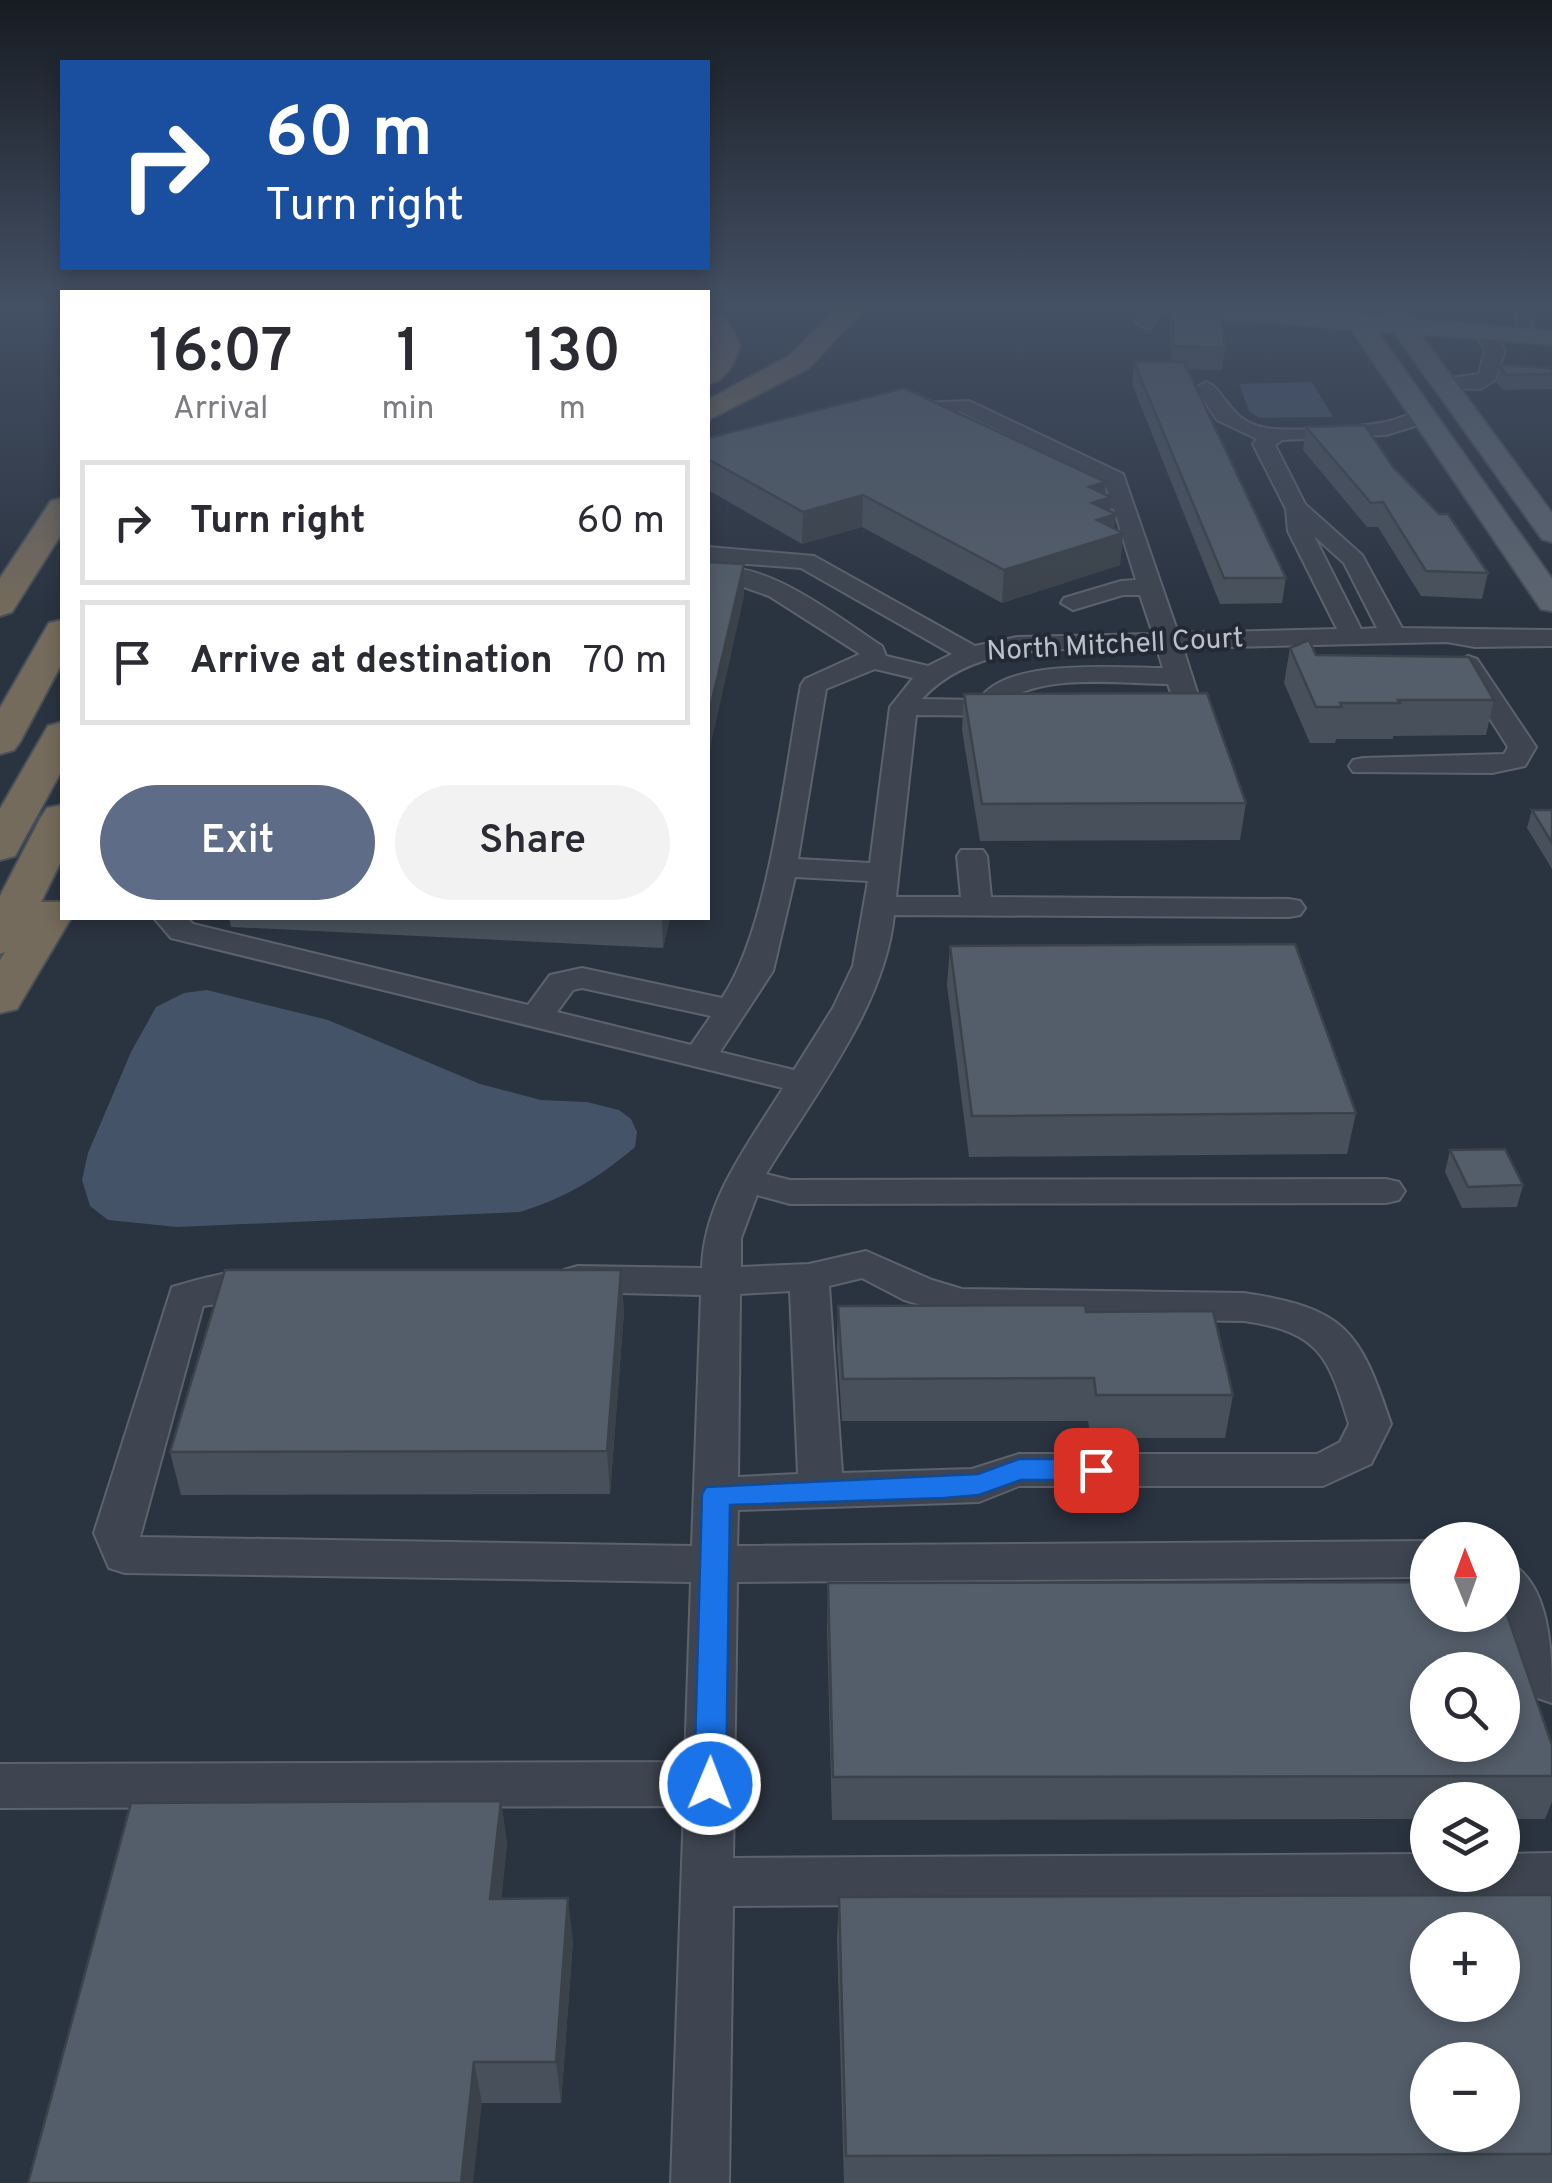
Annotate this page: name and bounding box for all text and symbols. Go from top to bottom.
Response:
text: 60 m [265,92,433,181]
icon: right [100,100,230,230]
text: Turn right [265,179,464,236]
text: 16:07 [149,317,293,393]
text: 1 [396,317,420,393]
text: 130 [523,317,621,393]
text: Arrival [173,390,268,430]
text: min [381,390,435,430]
text: m [559,390,586,430]
icon: right [105,495,160,550]
text: Turn right [190,498,365,547]
text: 60 m [577,498,665,547]
street label: North Mitchell Court [986,621,1244,671]
icon: arrive [105,635,160,690]
text: Arrive at destination [190,638,553,687]
text: 70 m [583,638,667,687]
button: Exit [100,785,375,900]
button: Share [395,785,670,900]
pin [1054,1428,1139,1513]
icon: arrive [1069,1443,1124,1498]
north arrow [1410,1522,1520,1632]
map controls [1410,1522,1520,2152]
button: search [1410,1652,1520,1762]
position arrow [658,1732,762,1836]
button: layers [1410,1782,1520,1892]
button: + [1410,1912,1520,2022]
button: − [1410,2042,1520,2152]

